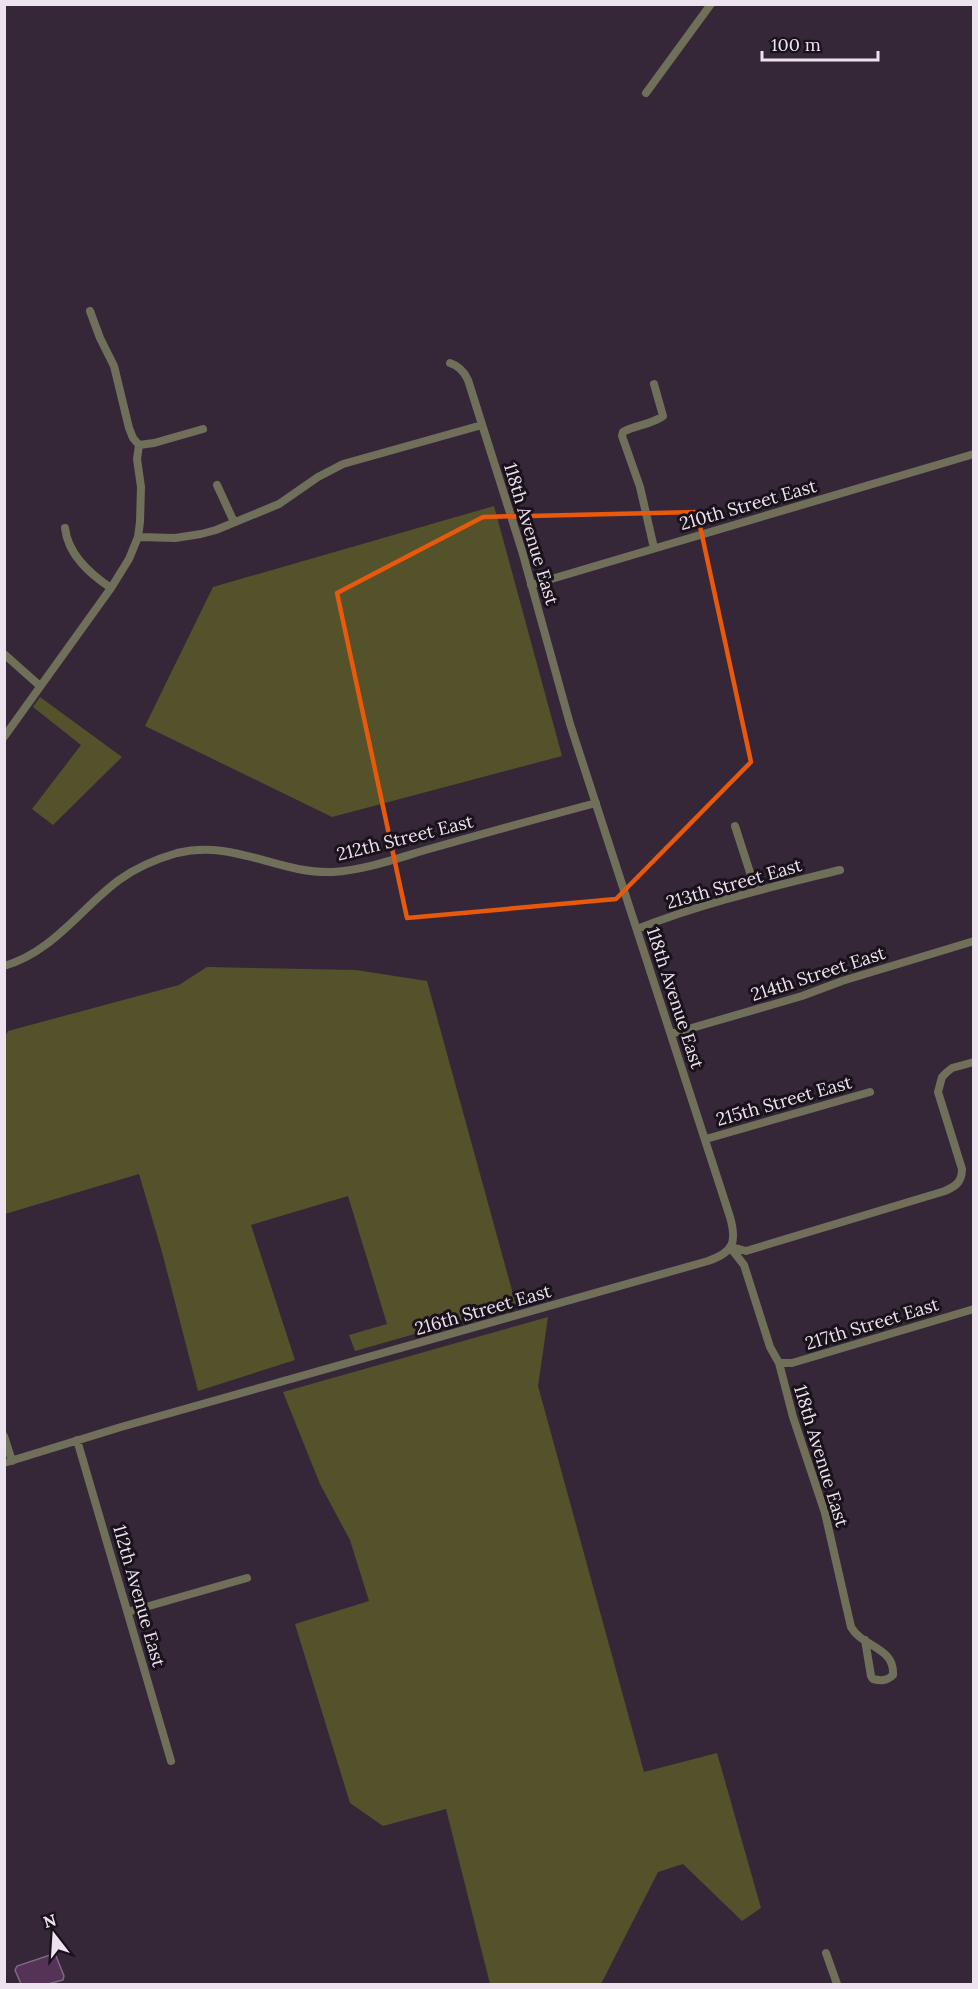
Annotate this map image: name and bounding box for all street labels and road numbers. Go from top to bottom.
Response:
street label: 118th Avenue East [499,460,564,608]
street label: 210th Street East [677,474,819,535]
street label: 212th Street East [334,809,476,866]
street label: 213th Street East [663,853,804,914]
street label: 118th Avenue East [642,924,709,1071]
street label: 214th Street East [748,941,888,1006]
street label: 215th Street East [713,1070,854,1131]
street label: 216th Street East [412,1279,554,1340]
street label: 217th Street East [802,1292,941,1355]
street label: 118th Avenue East [789,1382,854,1530]
street label: 112th Avenue East [108,1522,171,1670]

